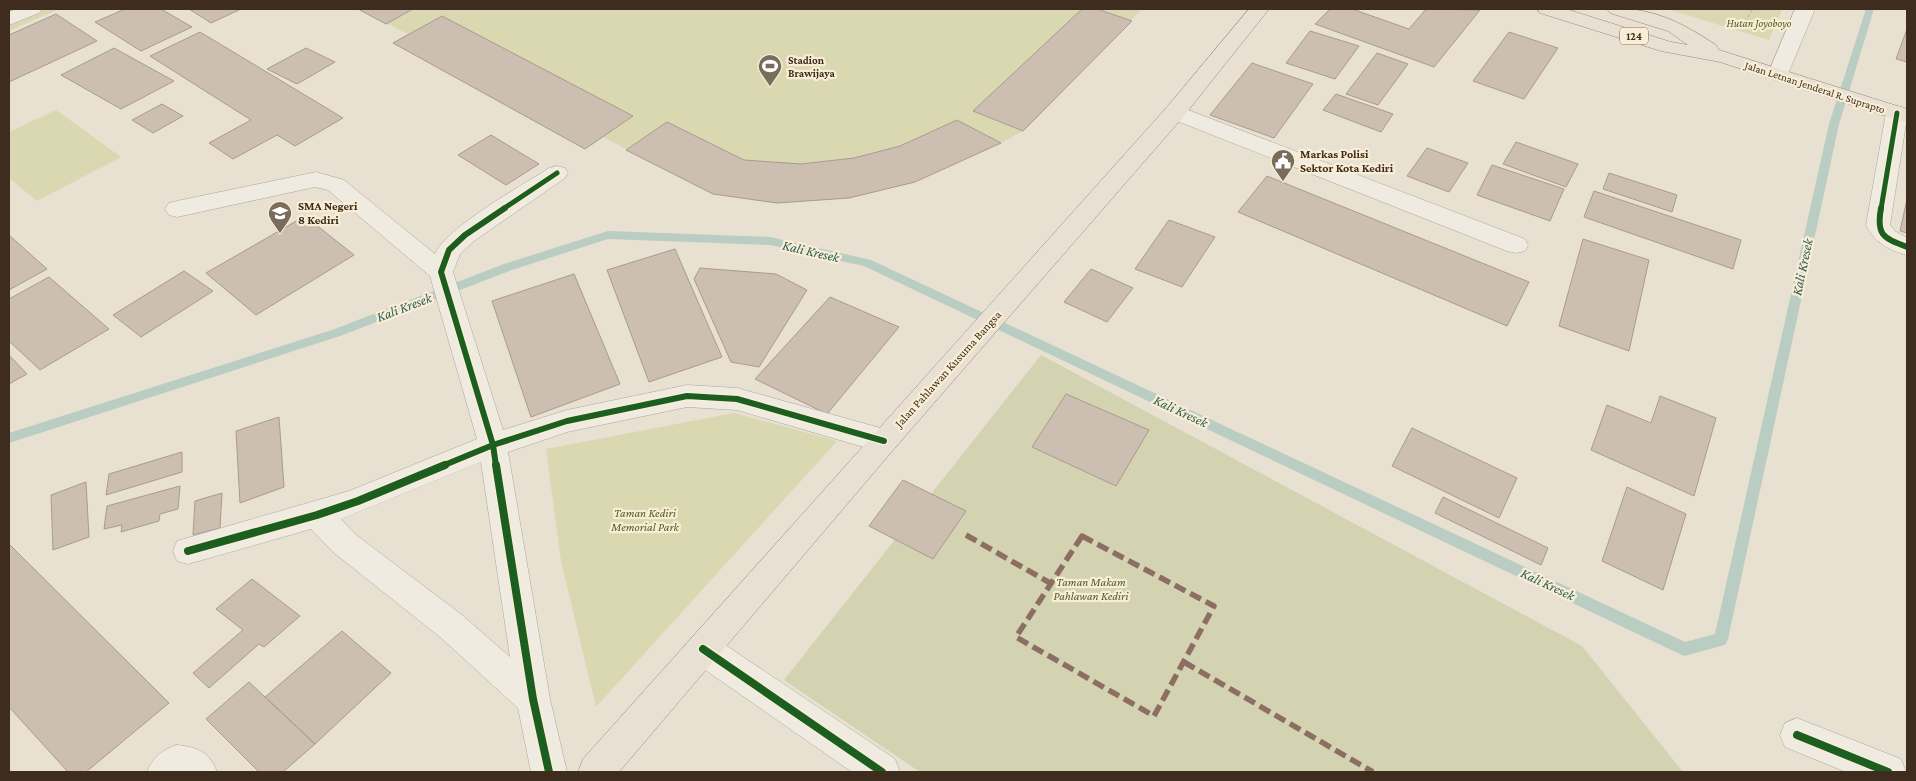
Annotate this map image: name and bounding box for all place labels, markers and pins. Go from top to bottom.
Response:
sports icon: Stadion Brawijaya [757,53,783,87]
place label: Stadion Brawijaya [788,54,836,80]
place label: Markas Polisi Sektor Kota Kediri [1300,147,1394,175]
public building icon: Markas Polisi Sektor Kota Kediri [1270,148,1296,182]
place label: SMA Negeri 8 Kediri [298,199,358,227]
school or university icon: SMA Negeri 8 Kediri [267,200,293,234]

